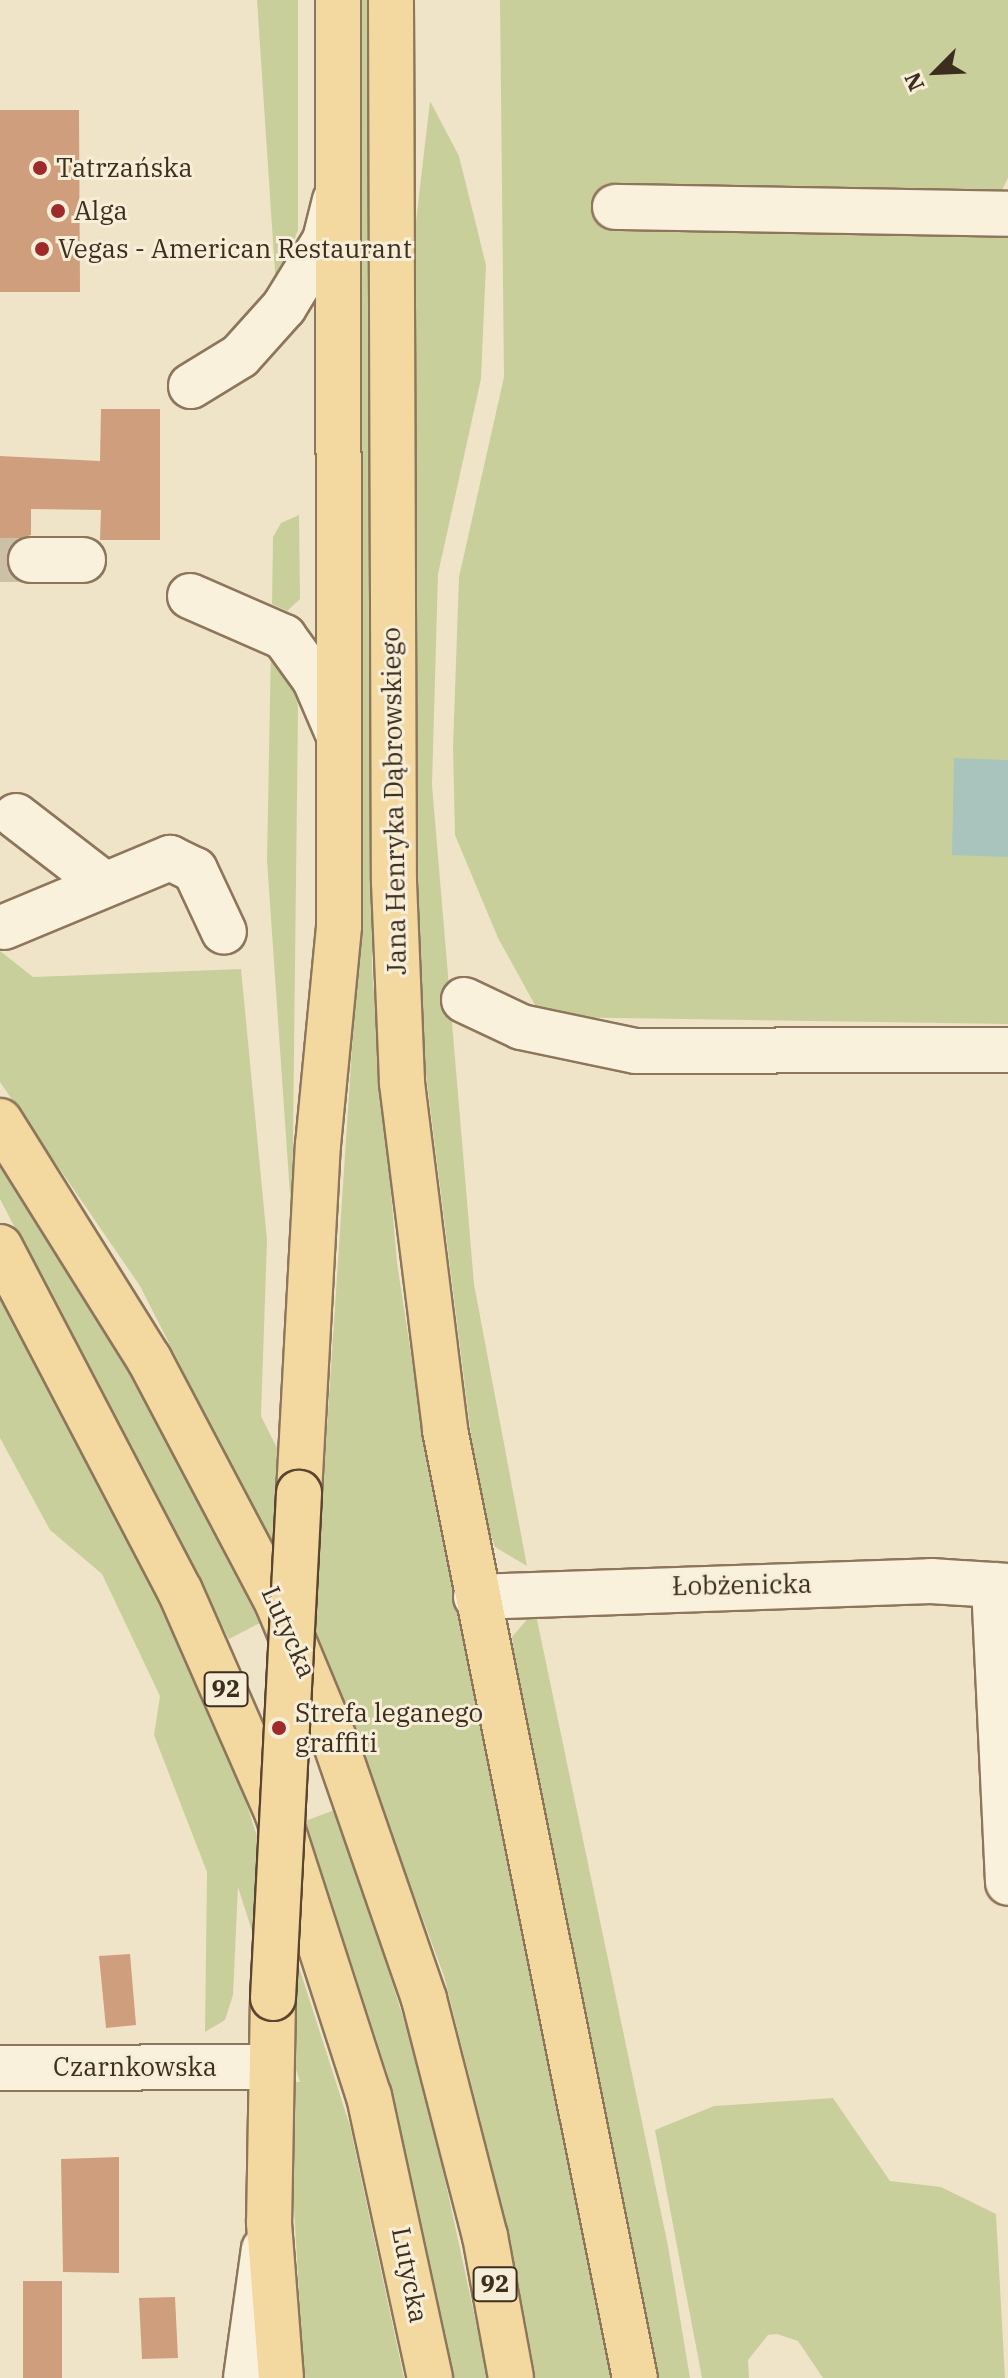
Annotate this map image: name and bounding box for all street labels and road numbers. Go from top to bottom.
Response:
street label: Jana Henryka Dąbrowskiego [375,627,413,975]
street label: Łobżenicka [672,1568,812,1602]
street label: Lutycka [255,1581,323,1683]
road number: 92 [202,1669,250,1709]
street label: Czarnkowska [53,2051,217,2083]
street label: Lutycka [385,2224,435,2326]
road number: 92 [471,2264,519,2304]

